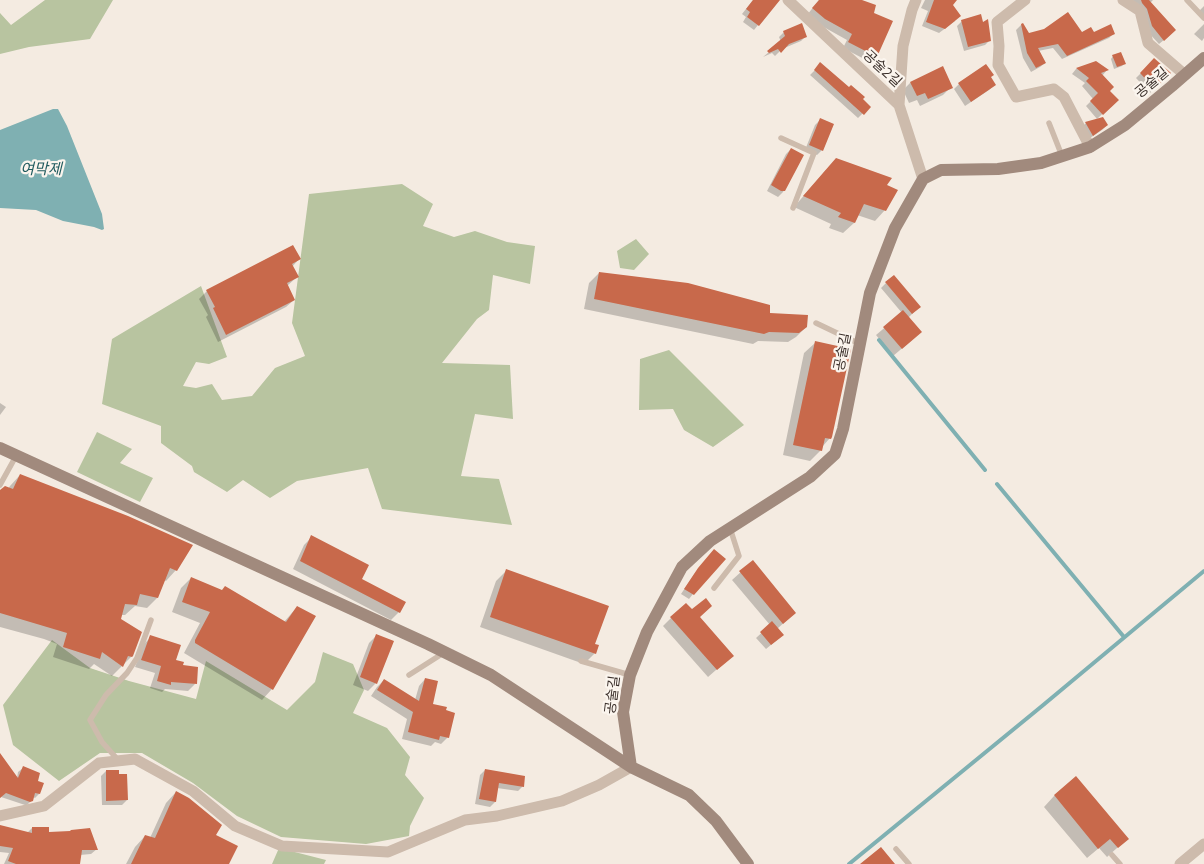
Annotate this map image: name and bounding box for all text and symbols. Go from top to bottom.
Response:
street label: 공술2길 [859,47,905,91]
street label: 공술길 [1132,64,1172,102]
water label: 여막제 [20,161,62,179]
street label: 공술길 [831,331,855,373]
street label: 공술길 [602,675,624,715]

